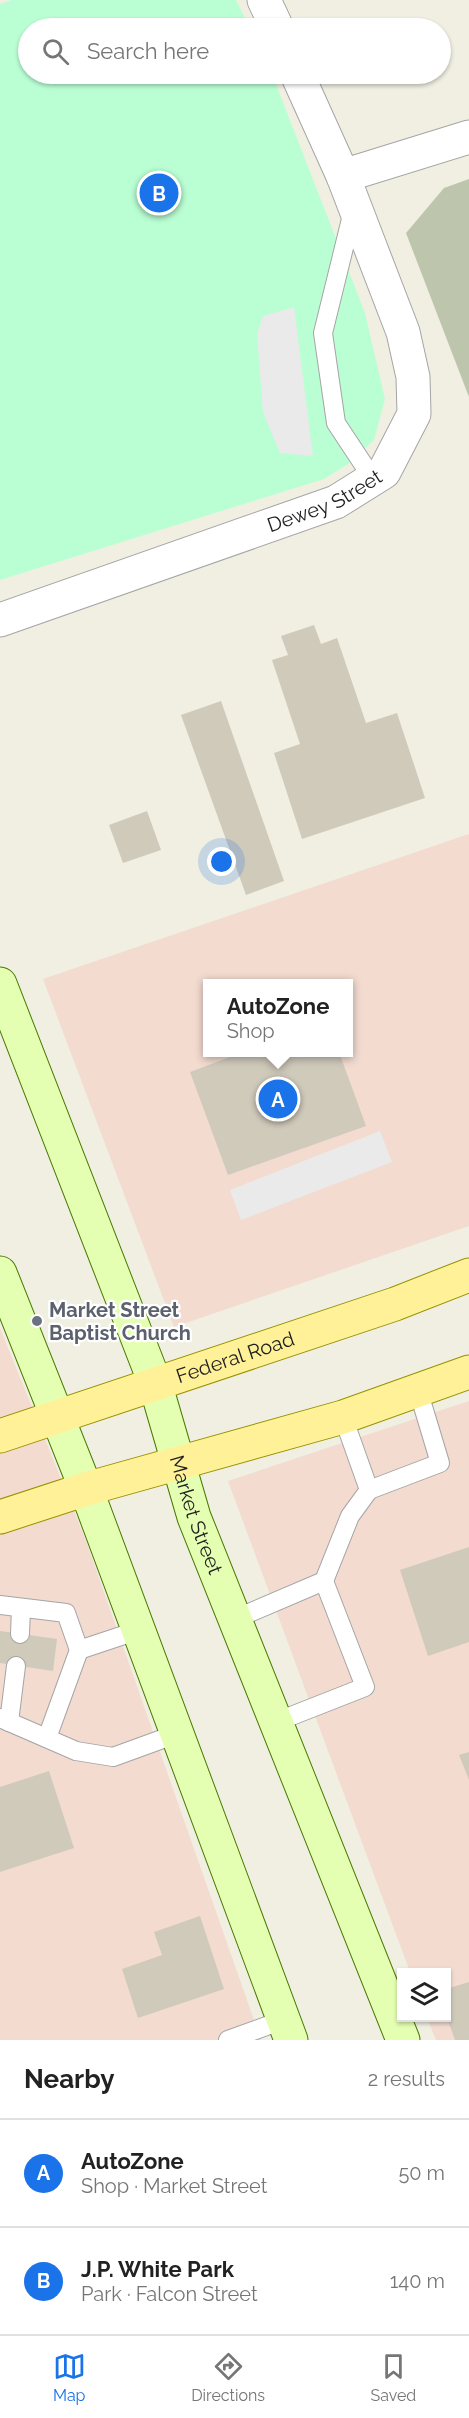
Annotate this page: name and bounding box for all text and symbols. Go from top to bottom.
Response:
search box [18,18,451,84]
icon: search [39,35,72,68]
text: Search here [87,38,209,64]
pin: B [140,170,178,216]
street label: Dewey Street [264,464,387,537]
your location [207,847,236,876]
popup [203,979,353,1057]
text: AutoZone [227,993,329,1019]
text: Shop [227,1019,275,1043]
pin: A [258,1076,298,1122]
place label: Market Street Baptist Church [49,1298,191,1345]
marker: Market Street Baptist Church [30,1314,44,1328]
street label: Federal Road [173,1327,297,1388]
street label: Market Street [165,1452,228,1578]
map controls [397,1968,451,2022]
button: layers [397,1968,451,2022]
text: Nearby [24,2064,114,2094]
text: 2 results [368,2067,445,2091]
text: AutoZone [81,2148,184,2174]
text: A [37,2161,50,2185]
text: 50 m [398,2161,445,2185]
text: Shop · Market Street [81,2174,267,2198]
text: J.P. White Park [81,2256,234,2282]
text: B [37,2269,50,2293]
text: 140 m [390,2269,445,2293]
text: Park · Falcon Street [81,2282,258,2306]
tab: Map [53,2350,86,2405]
tab: Directions [191,2350,265,2405]
tab: Saved [370,2350,416,2405]

